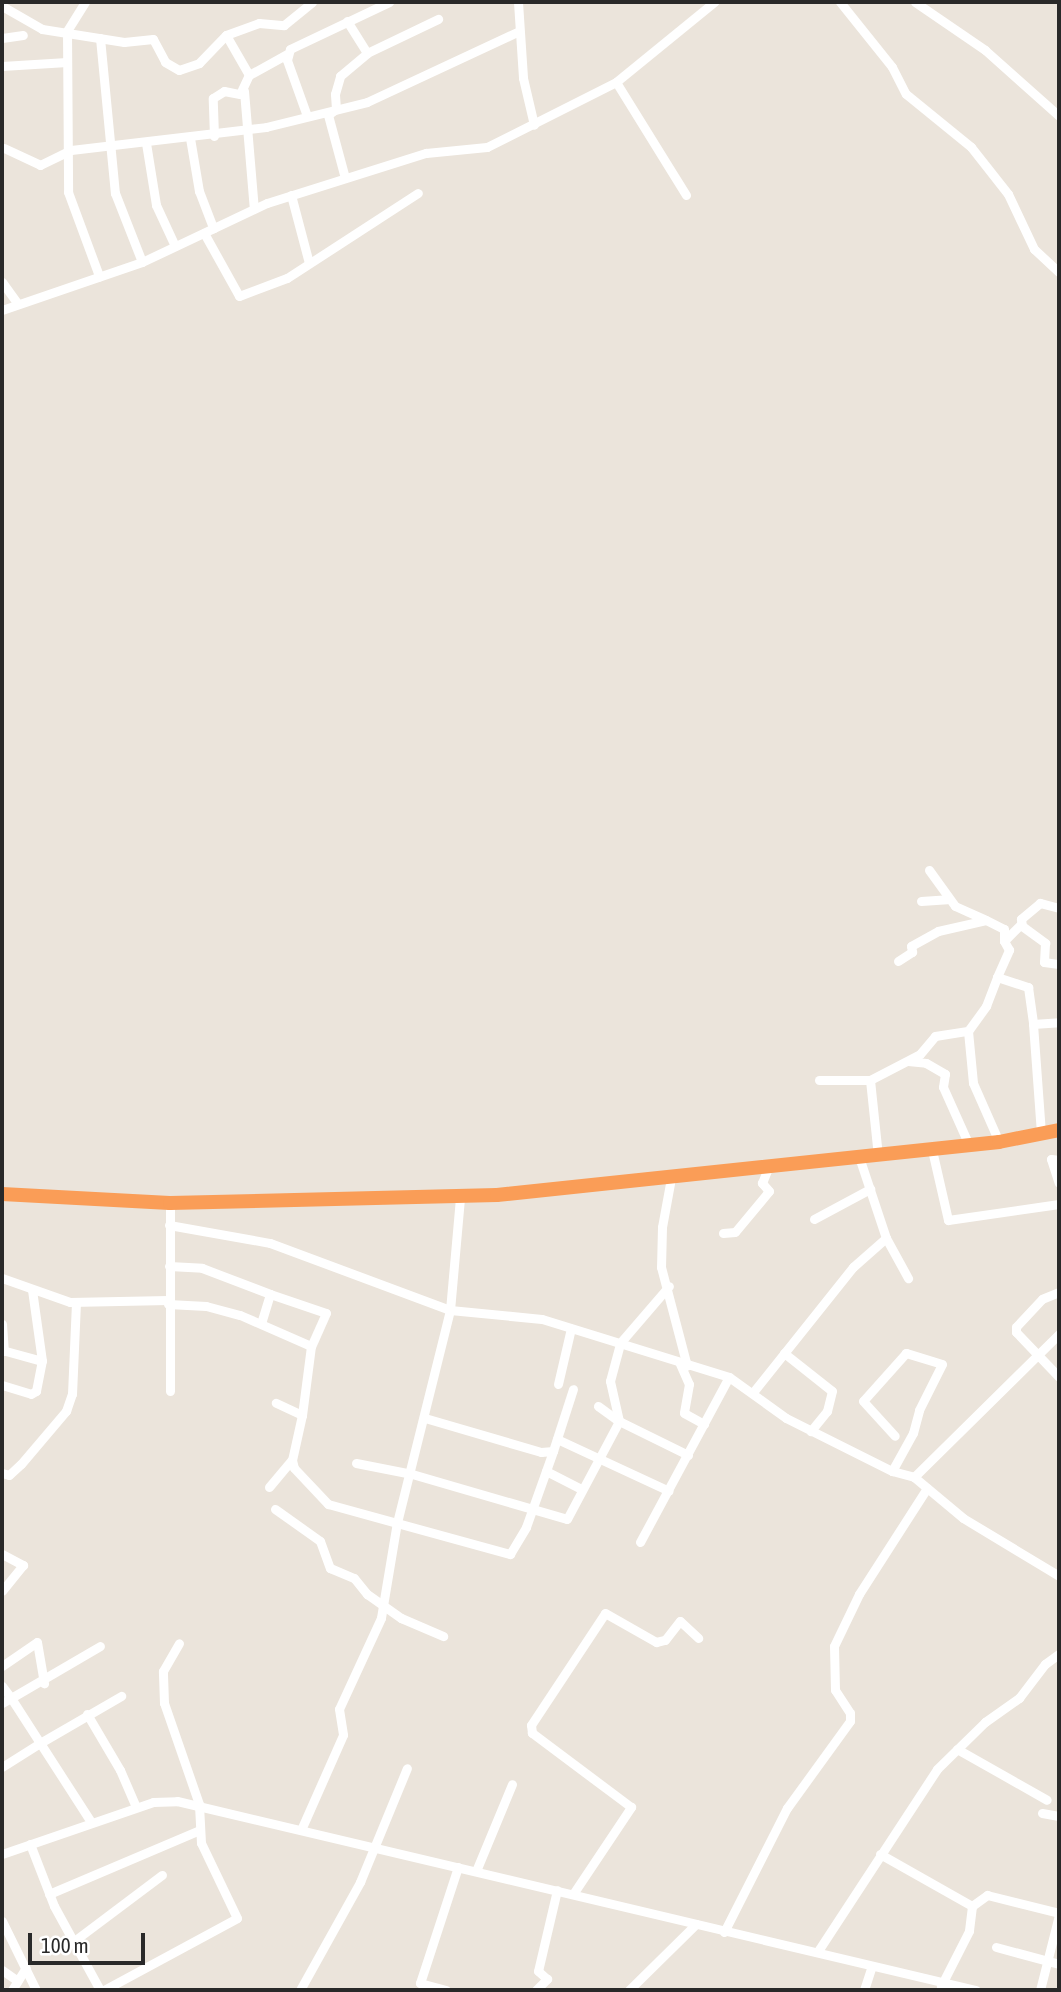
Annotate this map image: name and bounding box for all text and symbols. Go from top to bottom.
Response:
scale bar [32,1918,149,1962]
text: 100 m [41,1933,89,1957]

